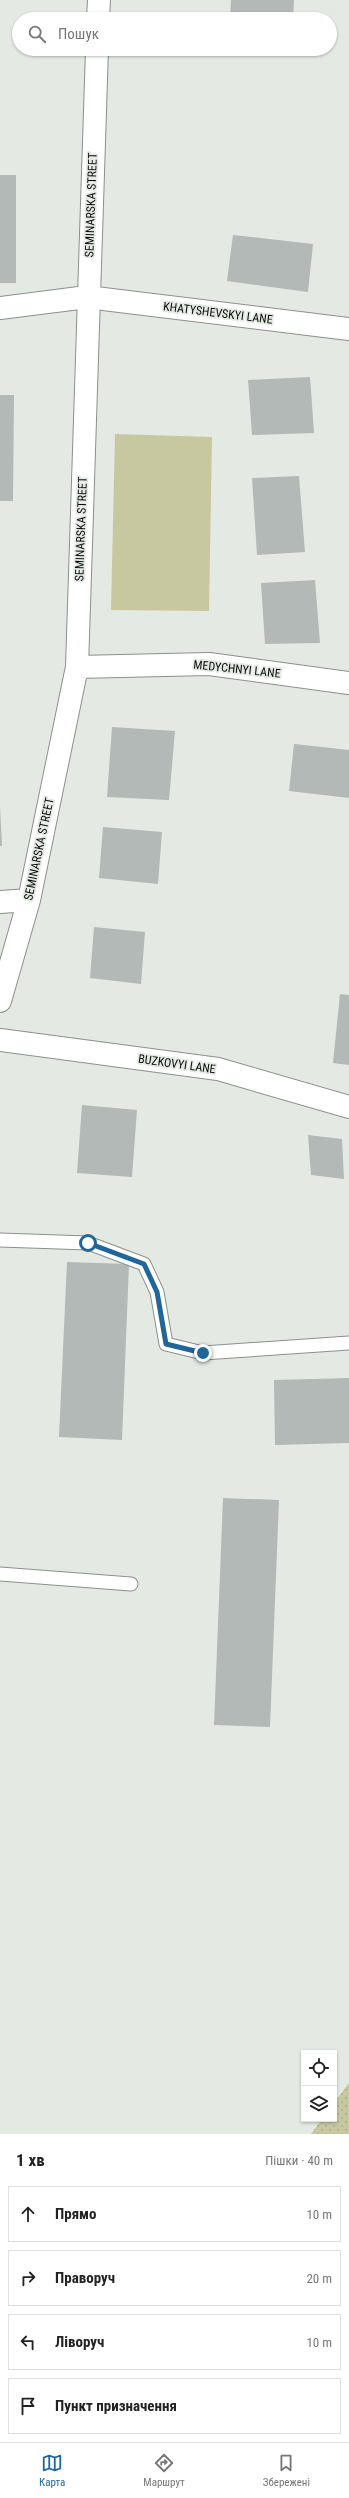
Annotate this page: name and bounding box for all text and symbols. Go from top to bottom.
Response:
search box [12,12,337,56]
icon: search [26,23,48,45]
text: Пошук [58,25,99,43]
street label: SEMINARSKA STREET [82,152,100,258]
street label: KHATYSHEVSKYI LANE [162,299,274,327]
street label: SEMINARSKA STREET [72,476,90,582]
street label: MEDYCHNYI LANE [193,657,281,681]
street label: SEMINARSKA STREET [21,796,57,902]
street label: BUZKOVYI LANE [137,1052,217,1076]
route start [79,1234,97,1252]
route end [194,1344,212,1362]
map controls [301,2050,337,2122]
button: locate [301,2050,337,2086]
button: layers [301,2086,337,2122]
text: 1 хв [16,2150,45,2170]
text: Пішки · 40 m [265,2153,333,2168]
icon: ahead [17,2203,39,2225]
text: Прямо [55,2205,96,2223]
text: 10 m [306,2207,332,2222]
icon: right [17,2267,39,2289]
text: Праворуч [55,2269,115,2287]
text: 20 m [306,2271,332,2286]
icon: left [17,2331,39,2353]
text: Ліворуч [55,2333,104,2351]
text: 10 m [306,2335,332,2350]
icon: arrive [17,2395,39,2417]
text: Пункт призначення [55,2397,177,2415]
tab: Карта [39,2452,65,2489]
tab: Маршрут [143,2452,185,2489]
tab: Збережені [263,2452,310,2489]

